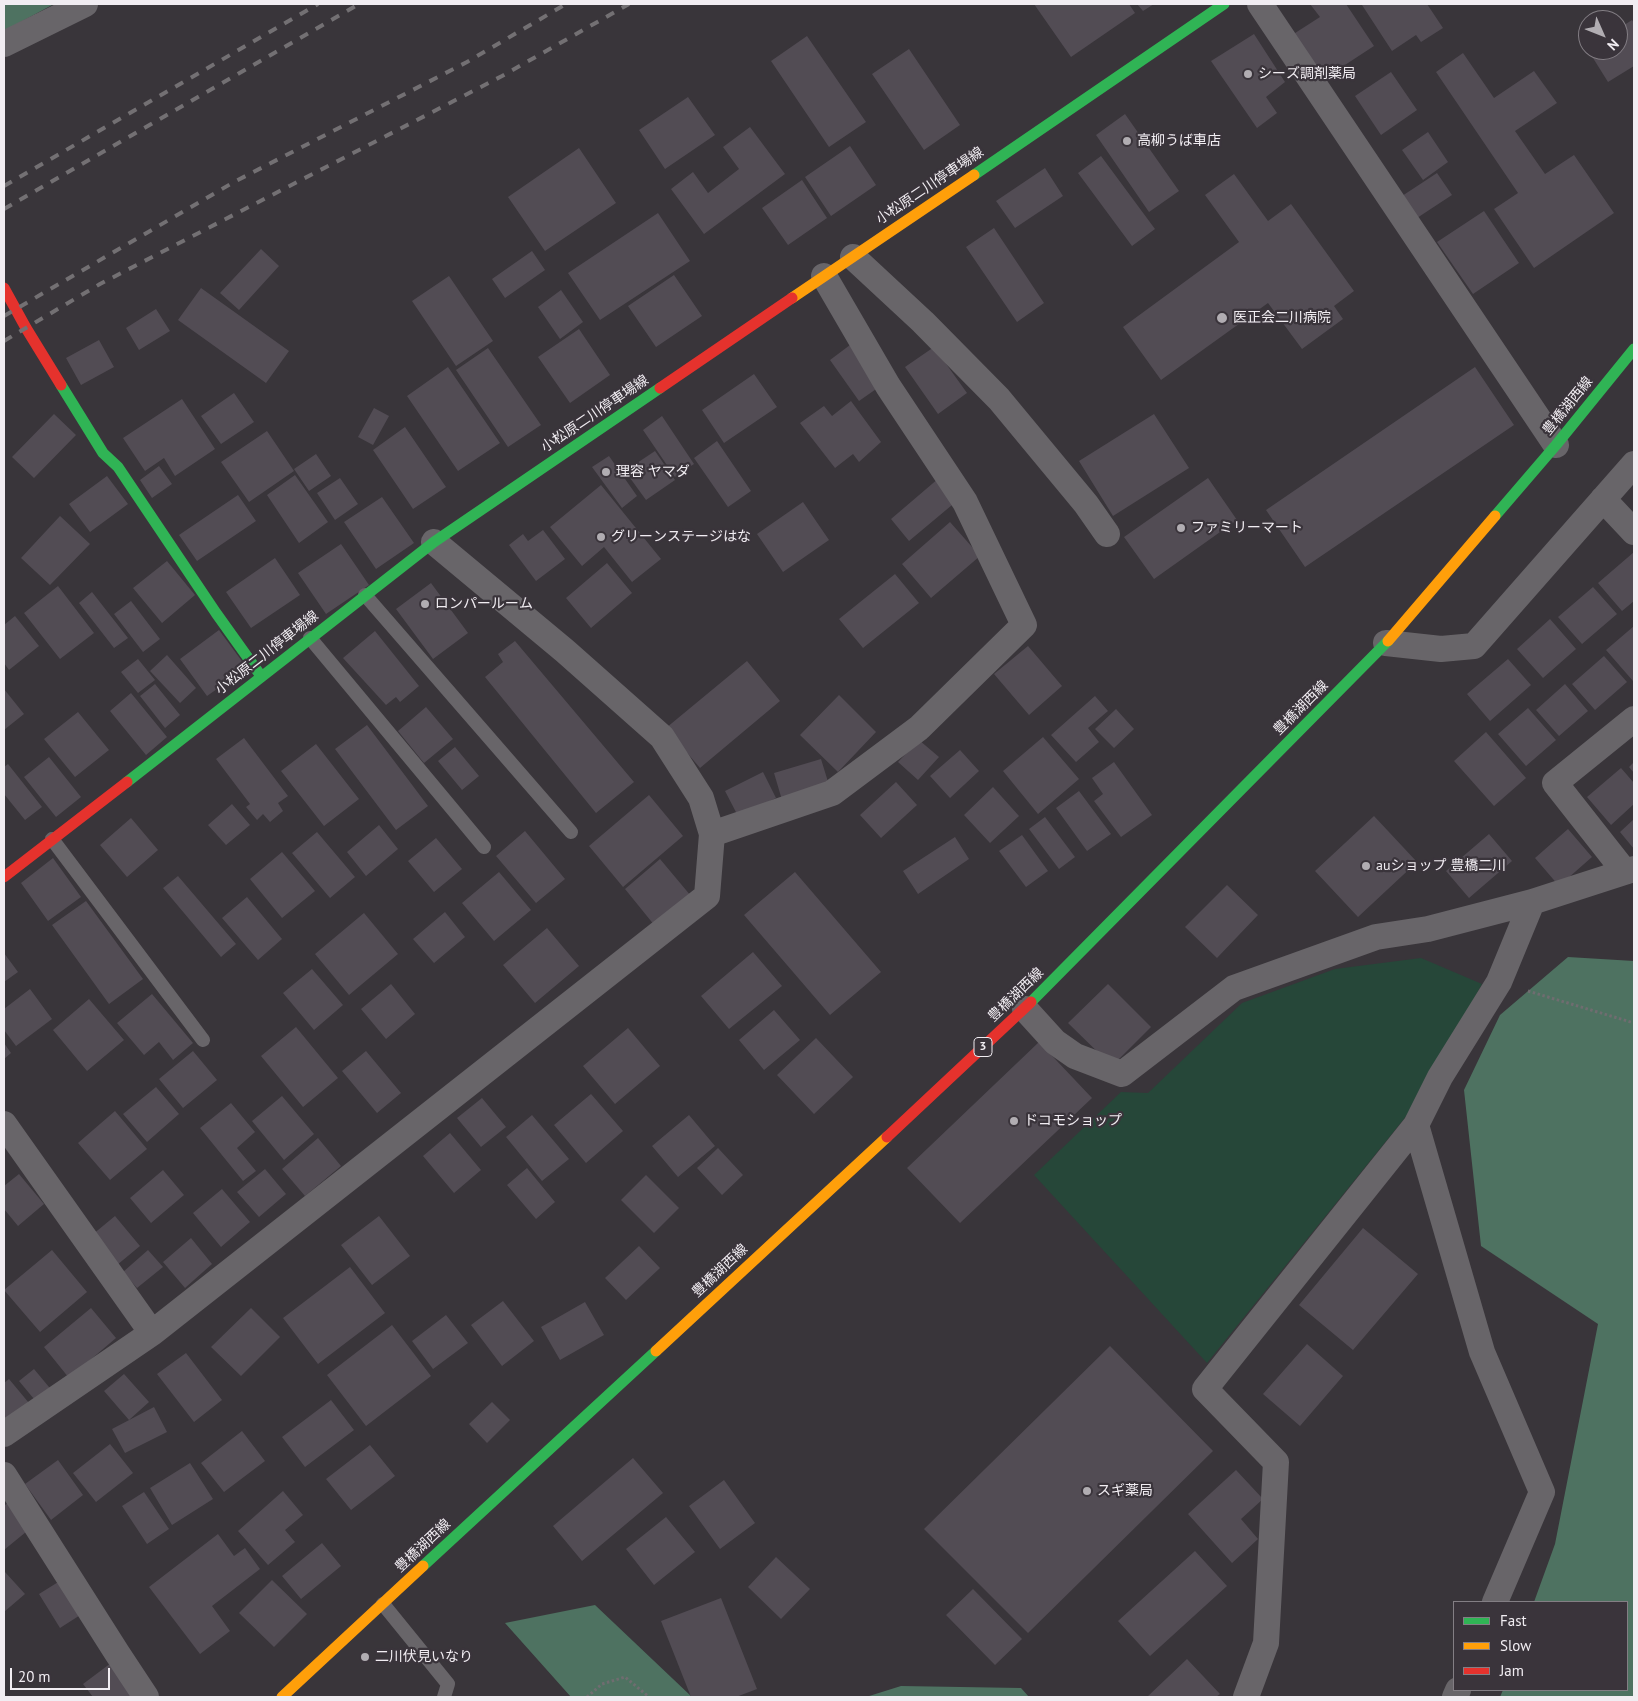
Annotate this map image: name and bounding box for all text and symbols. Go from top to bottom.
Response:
north arrow [1578,10,1628,60]
text: N [1603,35,1623,54]
place label: シーズ調剤薬局 [1258,66,1356,82]
marker: シーズ調剤薬局 [1242,68,1254,80]
place label: 高柳うば車店 [1137,133,1221,149]
marker: 高柳うば車店 [1121,135,1133,147]
street label: 小松原二川停車場線 [873,144,987,228]
place label: 医正会二川病院 [1233,310,1331,326]
marker: 医正会二川病院 [1215,311,1229,325]
street label: 小松原二川停車場線 [538,372,652,456]
street label: 豊橋湖西線 [1539,374,1597,438]
place label: 理容 ヤマダ [616,464,690,480]
marker: 理容 ヤマダ [600,466,612,478]
place label: ファミリーマート [1191,520,1303,536]
marker: ファミリーマート [1175,522,1187,534]
place label: グリーンステージはな [611,529,751,545]
marker: グリーンステージはな [595,531,607,543]
place label: ロンパールーム [435,596,533,612]
marker: ロンパールーム [419,598,431,610]
street label: 小松原二川停車場線 [212,608,322,698]
street label: 豊橋湖西線 [1270,677,1332,739]
place label: auショップ 豊橋二川 [1376,858,1506,874]
marker: auショップ 豊橋二川 [1360,860,1372,872]
street label: 豊橋湖西線 [985,965,1047,1025]
road number: 3 [974,1038,992,1056]
place label: ドコモショップ [1024,1113,1122,1129]
marker: ドコモショップ [1008,1115,1020,1127]
street label: 豊橋湖西線 [689,1241,751,1301]
place label: スギ薬局 [1097,1483,1153,1499]
marker: スギ薬局 [1081,1485,1093,1497]
street label: 豊橋湖西線 [392,1516,454,1576]
legend [1453,1601,1628,1691]
text: Fast [1500,1611,1527,1630]
text: Slow [1500,1636,1531,1655]
place label: 二川伏見いなり [375,1649,473,1665]
marker: 二川伏見いなり [359,1651,371,1663]
scale bar [12,1658,112,1690]
text: Jam [1500,1661,1524,1680]
text: 20 m [18,1667,51,1686]

